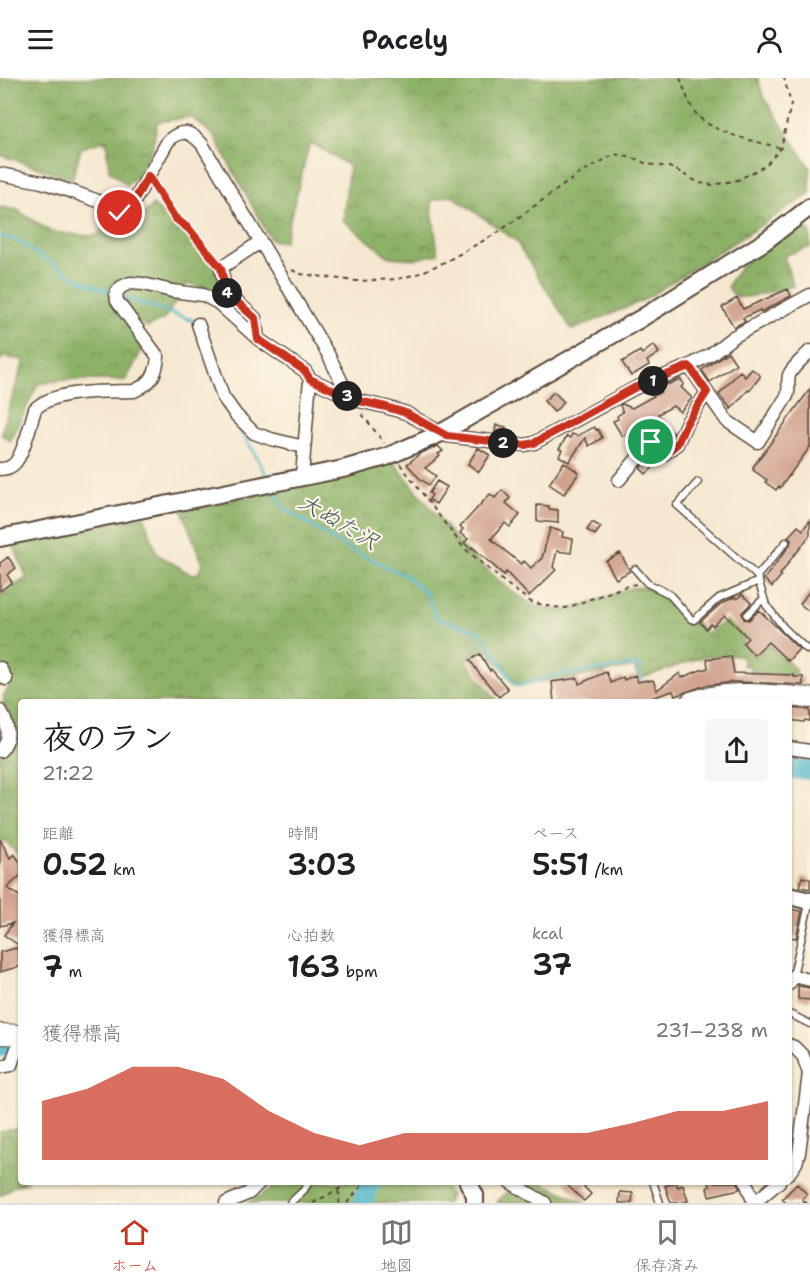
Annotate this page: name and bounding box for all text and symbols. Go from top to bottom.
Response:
text: Pacely [362,21,448,58]
icon: menu [24,23,57,56]
icon: person [753,23,786,56]
pin [94,187,145,238]
icon: check [103,196,136,229]
pin: 4 [212,278,242,308]
text: 4 [221,282,233,303]
pin: 1 [638,366,668,396]
text: 1 [649,370,657,391]
pin: 3 [332,381,362,411]
text: 3 [341,385,353,406]
pin [625,416,676,467]
icon: arrive [634,425,667,458]
pin: 2 [488,428,518,458]
text: 2 [497,432,509,453]
water label: 大ぬた沢 [293,487,385,556]
text: 夜のラン [42,715,174,760]
button: share [705,719,768,782]
text: 21:22 [42,760,94,786]
text: 距離 [42,823,74,844]
text: 時間 [287,823,319,844]
text: ペース [532,823,579,844]
text: 0.52 [42,844,108,885]
text: 3:03 [287,844,357,885]
text: 5:51 [532,844,589,885]
text: km [108,859,136,880]
text: /km [589,859,623,880]
text: kcal [532,923,563,944]
text: 獲得標高 [42,925,106,946]
text: 心拍数 [287,925,335,946]
text: 37 [532,944,572,985]
text: 7 [42,946,63,987]
text: 163 [287,946,340,987]
text: m [63,961,82,982]
text: bpm [340,961,378,982]
text: 231–238 m [655,1017,768,1043]
text: 獲得標高 [42,1020,122,1046]
tab: ホーム [111,1216,158,1276]
tab: 地図 [380,1216,413,1276]
tab: 保存済み [635,1216,699,1276]

